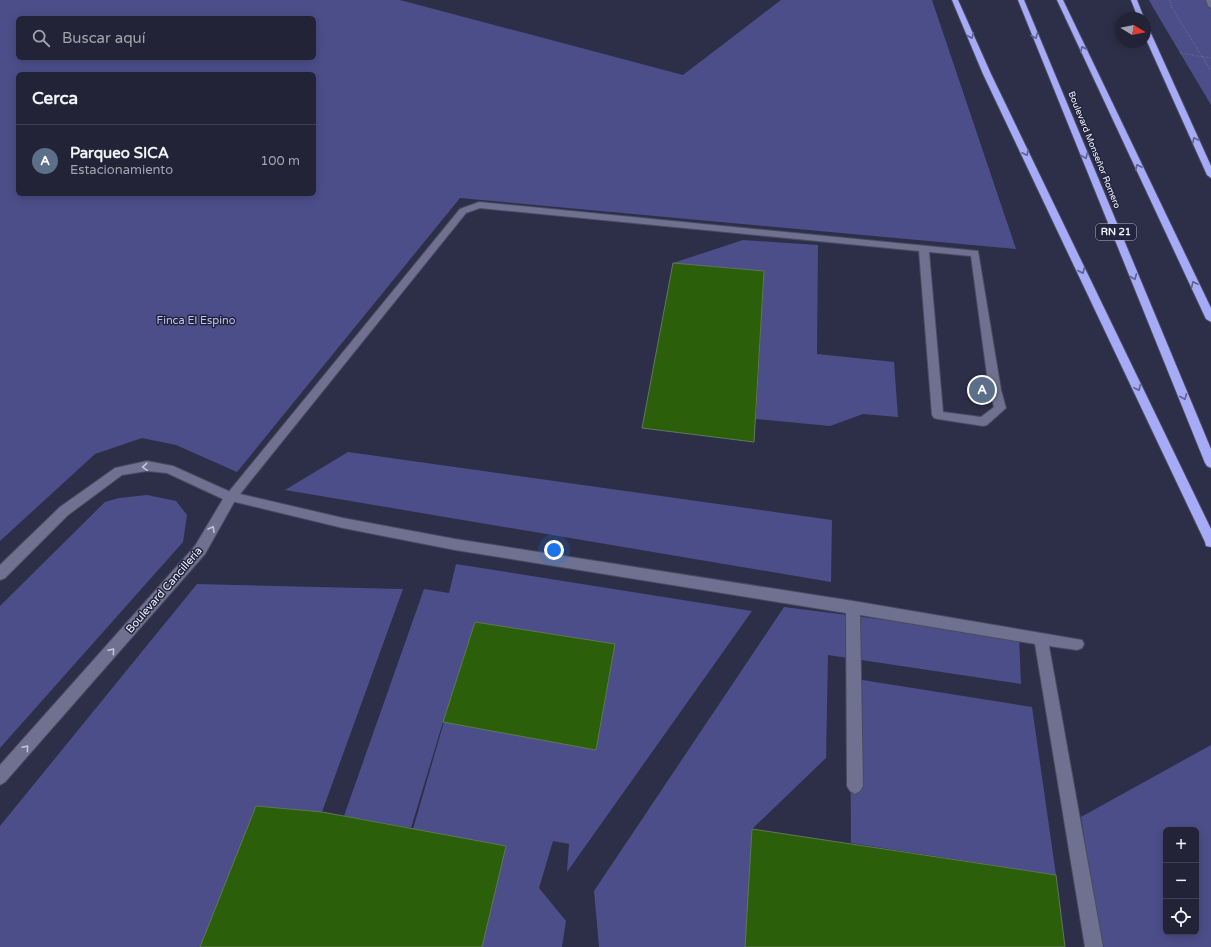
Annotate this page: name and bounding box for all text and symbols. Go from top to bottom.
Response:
north arrow [1115,12,1151,48]
search box [16,16,316,60]
icon: search [30,27,52,49]
text: Buscar aquí [62,29,145,47]
one-way arrow [966,32,974,39]
one-way arrow [1031,33,1039,40]
one-way arrow [1080,46,1088,53]
text: Cerca [32,88,78,109]
street label: Boulevard Monseñor Romero [1065,90,1123,211]
one-way arrow [1192,136,1200,144]
text: Parqueo SICA [70,144,169,162]
one-way arrow [1021,149,1029,157]
text: A [40,153,50,169]
text: 100 m [260,153,300,169]
one-way arrow [1080,153,1088,160]
text: Estacionamiento [70,162,173,178]
one-way arrow [1135,163,1143,171]
road number: RN 21 [1096,224,1136,240]
one-way arrow [1077,266,1085,274]
one-way arrow [1129,272,1137,280]
one-way arrow [1191,281,1199,288]
park label: Finca El Espino [157,314,236,327]
pin: A [969,375,995,405]
one-way arrow [1133,384,1141,391]
one-way arrow [1179,393,1187,400]
one-way arrow [142,463,148,472]
one-way arrow [208,526,215,533]
your location [544,540,564,560]
street label: Boulevard Cancillería [123,544,205,636]
one-way arrow [107,648,114,655]
one-way arrow [21,745,28,753]
map controls [1163,827,1199,935]
button: + [1163,827,1199,863]
button: − [1163,863,1199,899]
button: locate [1163,899,1199,935]

